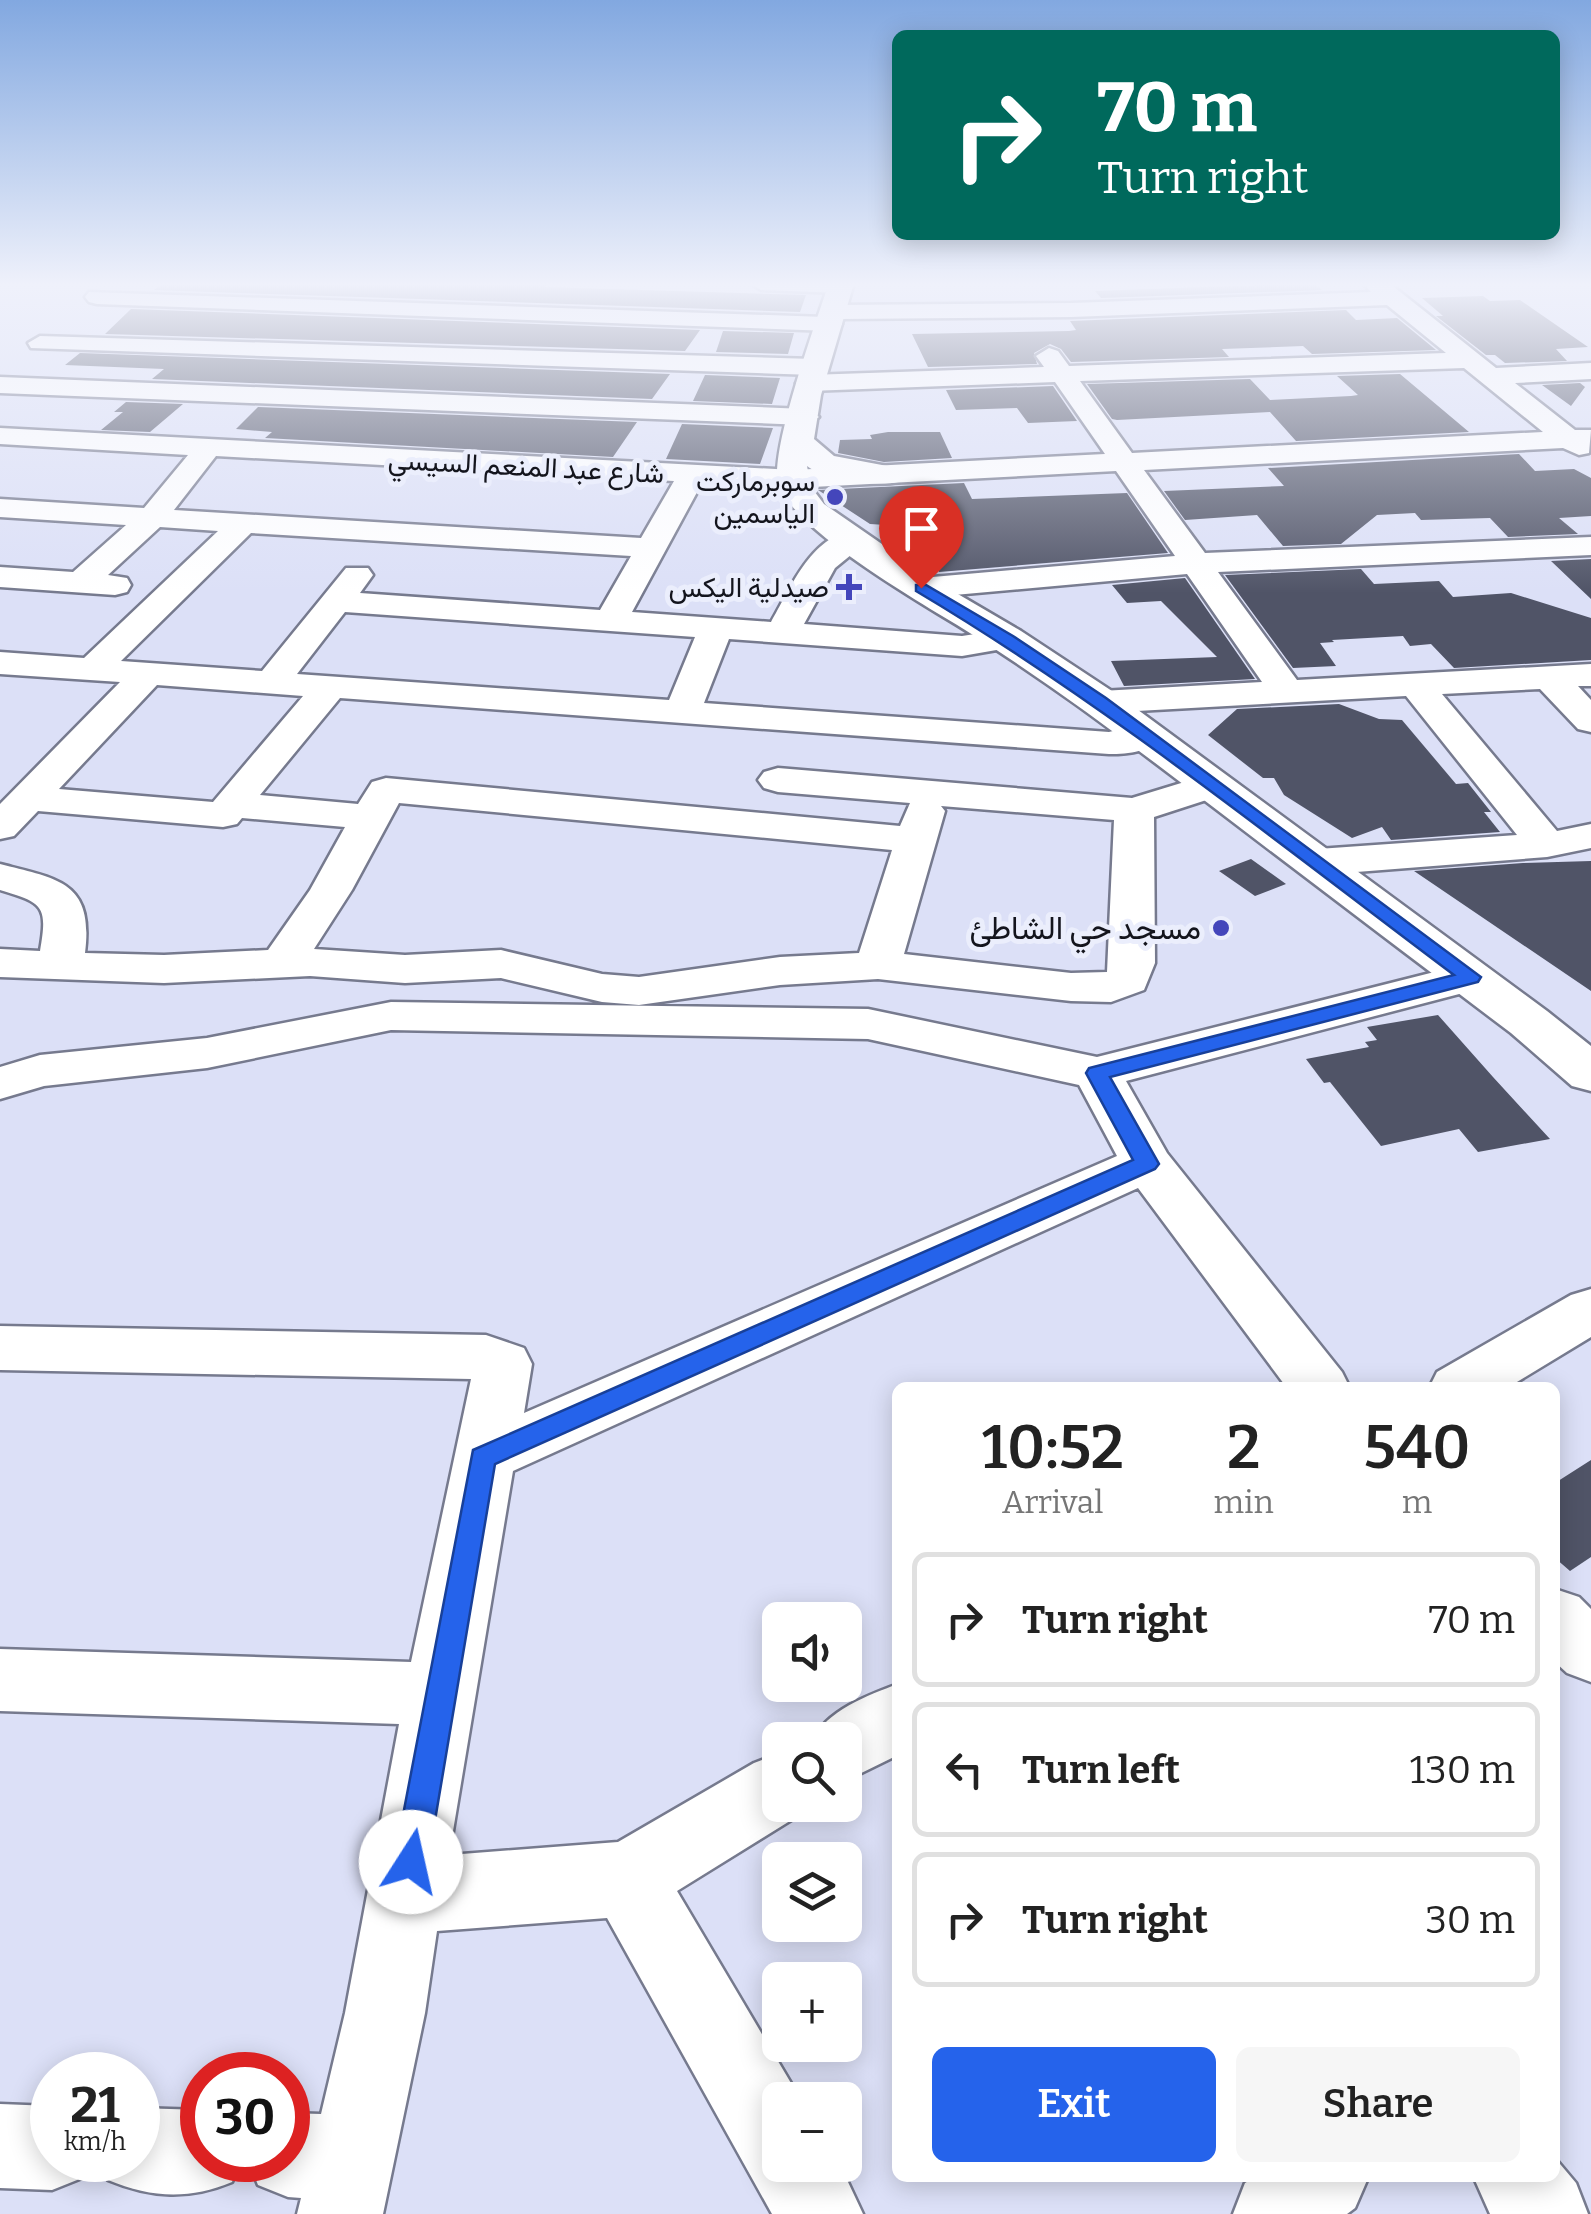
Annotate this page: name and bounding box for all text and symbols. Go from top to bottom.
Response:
text: 70 m [1097,66,1257,150]
icon: right [932,70,1062,200]
text: Turn right [1097,151,1309,205]
street label: شارع عبد المنعم السيسي [387,443,665,496]
place label: سوبرماركت الياسمين [696,465,815,530]
marker: سوبرماركت الياسمين [824,486,846,508]
pin [879,486,964,589]
icon: arrive [894,501,949,556]
place label: صيدلية اليكس [669,571,829,604]
marker: صيدلية اليكس [838,576,860,598]
place label: مسجد حي الشاطئ [969,909,1201,954]
marker: مسجد حي الشاطئ [1210,917,1232,939]
text: 10:52 [982,1412,1124,1484]
text: 2 [1227,1412,1260,1484]
text: 540 [1364,1412,1470,1484]
text: Arrival [1002,1483,1103,1521]
text: min [1214,1483,1274,1521]
text: m [1402,1483,1432,1521]
icon: right [937,1592,992,1647]
text: Turn right [1022,1597,1208,1643]
text: 70 m [1428,1597,1515,1643]
map controls [762,1602,862,2182]
button: sound [762,1602,862,1702]
button: search [762,1722,862,1822]
icon: left [937,1742,992,1797]
text: Turn left [1022,1747,1180,1793]
text: 130 m [1410,1747,1515,1793]
position arrow [359,1810,463,1914]
button: layers [762,1842,862,1942]
icon: right [937,1892,992,1947]
text: Turn right [1022,1897,1208,1943]
text: 30 m [1425,1897,1515,1943]
button: + [762,1962,862,2062]
button: Exit [932,2047,1216,2162]
button: Share [1236,2047,1520,2162]
speed limit sign: 30 [180,2052,310,2182]
text: 21 [70,2075,120,2135]
button: − [762,2082,862,2182]
text: km/h [64,2127,126,2157]

